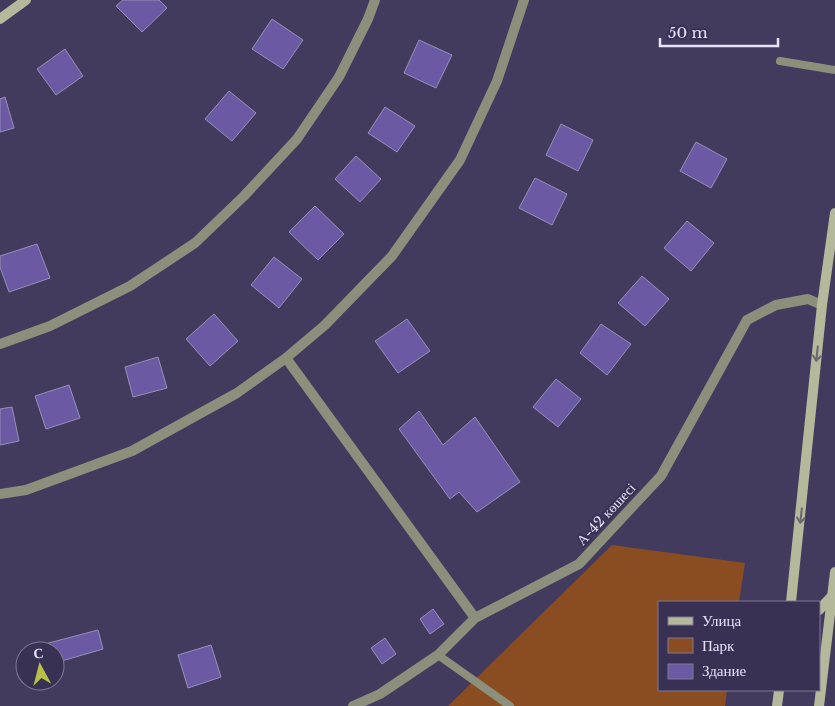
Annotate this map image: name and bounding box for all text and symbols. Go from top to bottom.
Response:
scale bar [660,15,778,47]
text: 50 m [668,23,708,42]
one-way arrow [812,346,822,362]
street label: А-42 көшесі [573,479,639,549]
one-way arrow [796,507,806,523]
legend [658,601,820,691]
text: Улица [702,611,741,630]
text: Парк [702,636,735,655]
north arrow [15,641,65,691]
text: С [32,644,45,663]
text: Здание [702,661,746,680]

